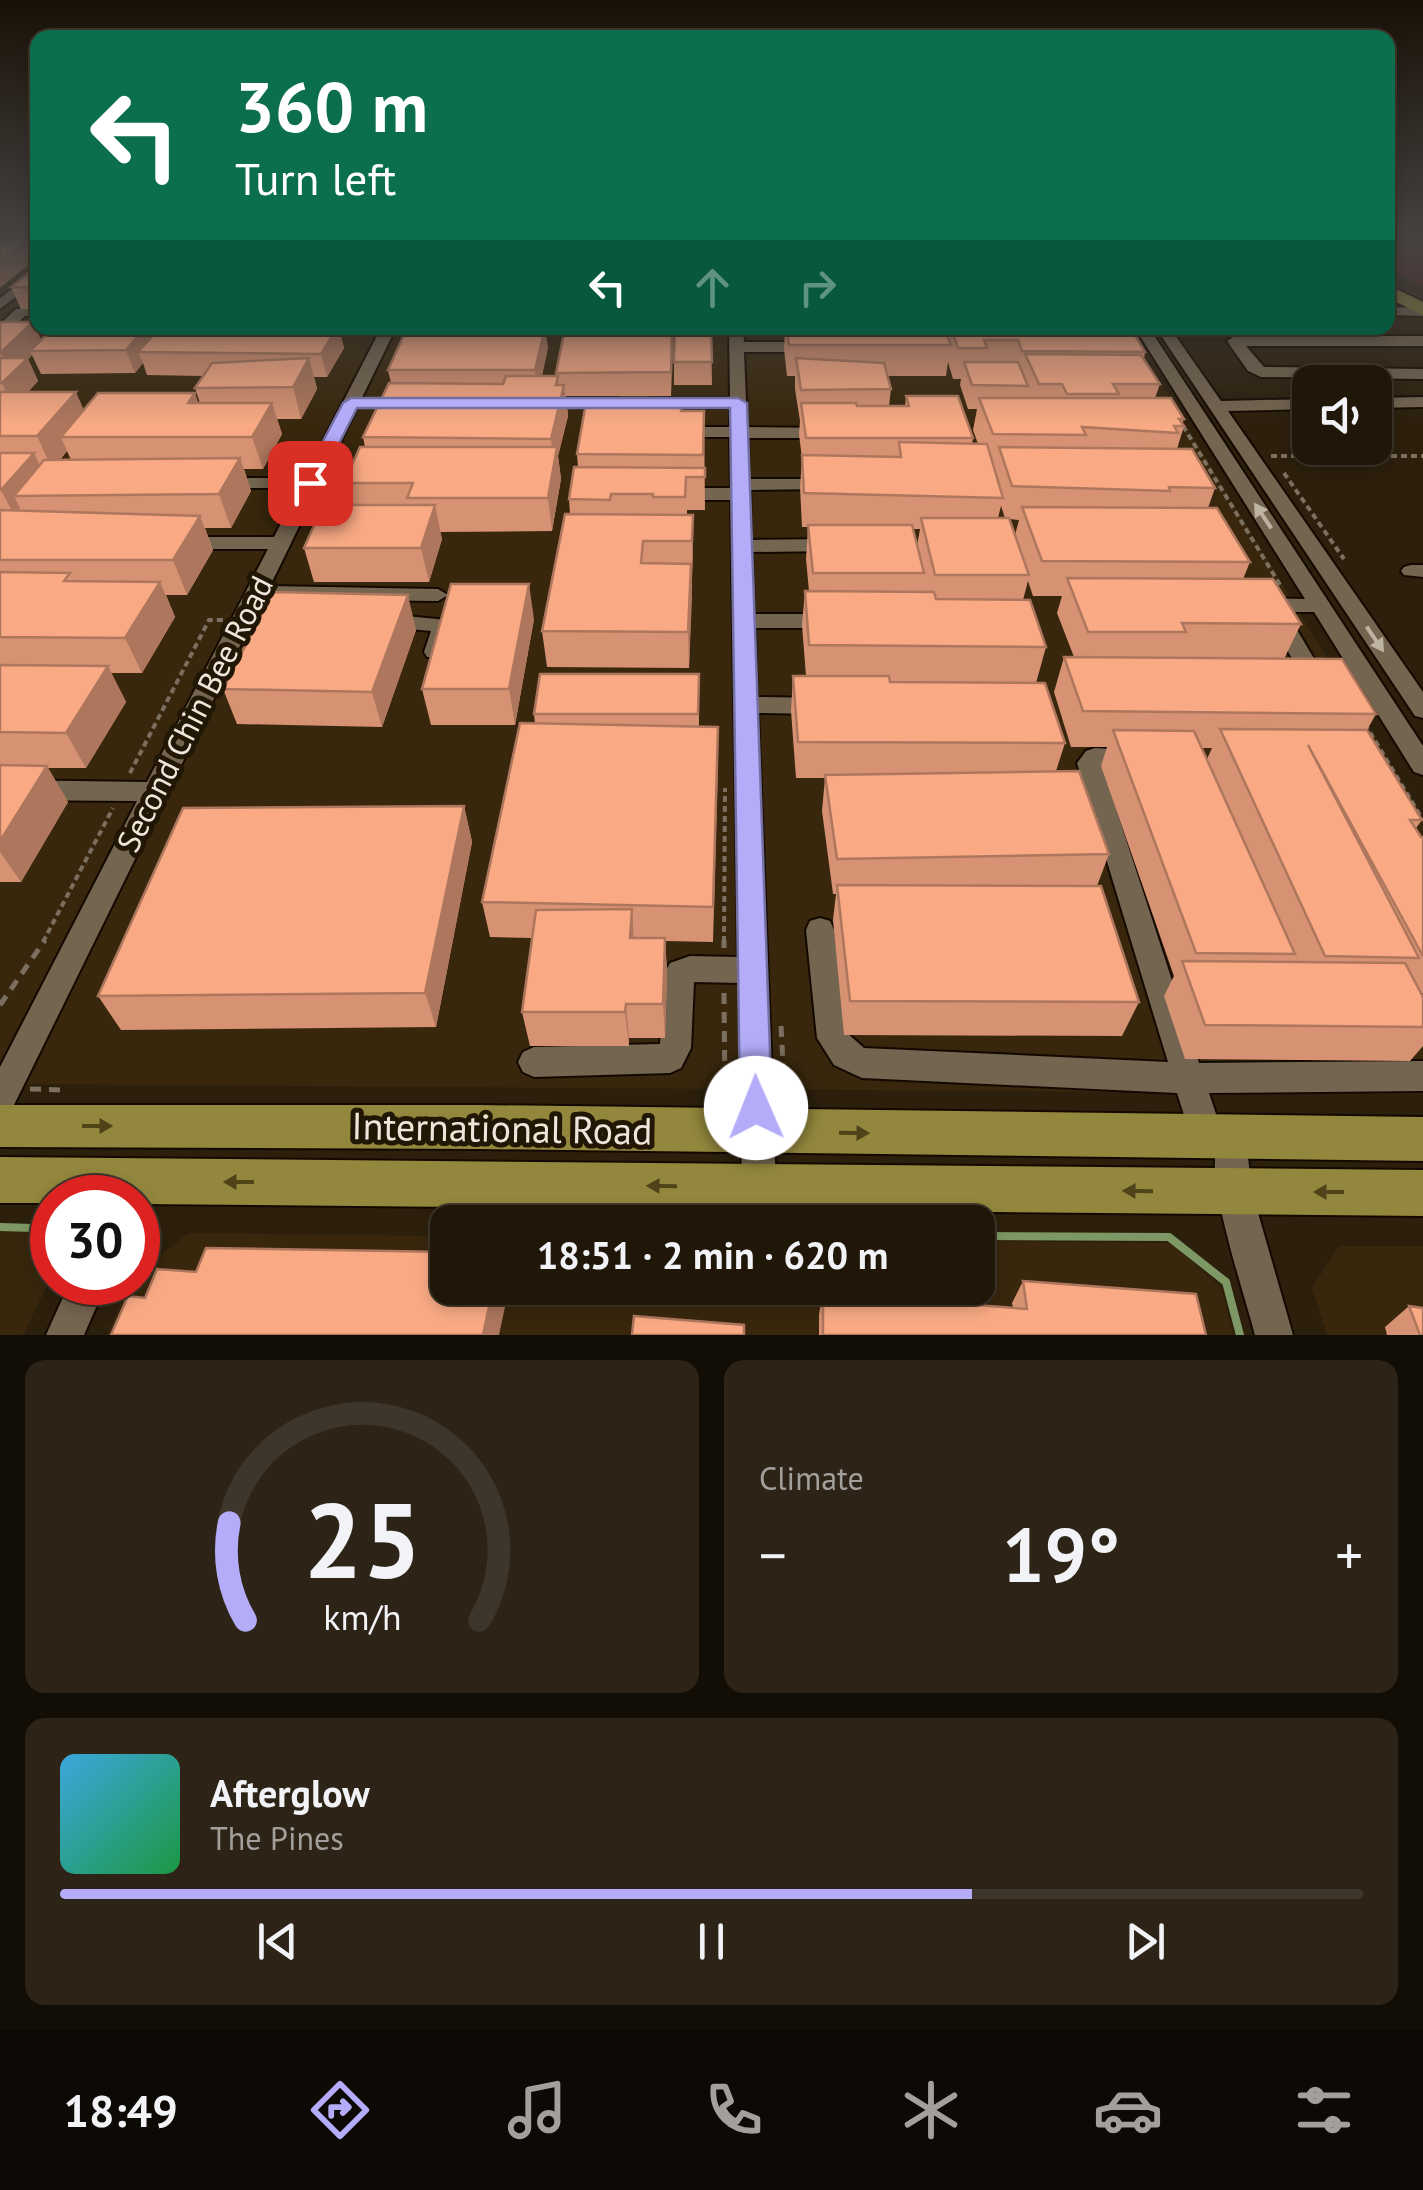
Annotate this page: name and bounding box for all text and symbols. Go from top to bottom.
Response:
text: 360 m [235,61,428,151]
icon: left [70,70,200,200]
text: Turn left [235,149,396,207]
icon: left [580,260,635,315]
icon: ahead [685,260,740,315]
icon: right [790,260,845,315]
map controls [1292,365,1392,465]
button: sound [1292,365,1392,465]
pin [268,441,353,526]
icon: arrive [283,456,338,511]
one-way arrow [1254,502,1272,530]
street label: Second Chin Bee Road [106,568,282,859]
one-way arrow [1365,626,1383,653]
position arrow [704,1056,808,1160]
street label: International Road [351,1100,653,1155]
one-way arrow [82,1118,114,1134]
one-way arrow [839,1125,871,1141]
one-way arrow [223,1174,255,1190]
speed limit sign: 30 [30,1175,160,1305]
one-way arrow [645,1178,677,1194]
one-way arrow [1121,1182,1153,1198]
one-way arrow [1313,1184,1345,1200]
text: 18:51 · 2 min · 620 m [537,1230,888,1279]
text: Climate [759,1457,864,1499]
text: 25 [303,1472,421,1607]
text: 19° [1002,1506,1120,1603]
text: − [759,1519,787,1590]
text: + [1335,1519,1363,1590]
text: km/h [323,1594,401,1640]
text: Afterglow [210,1768,370,1817]
text: The Pines [210,1817,344,1859]
icon: previous [250,1914,305,1969]
icon: pause [684,1914,739,1969]
icon: next [1118,1914,1173,1969]
icon: directions [305,2075,375,2145]
icon: music [502,2075,572,2145]
icon: phone [699,2075,769,2145]
icon: climate [896,2075,966,2145]
icon: car [1093,2075,1163,2145]
icon: filters [1289,2075,1359,2145]
text: 18:49 [63,2081,178,2139]

